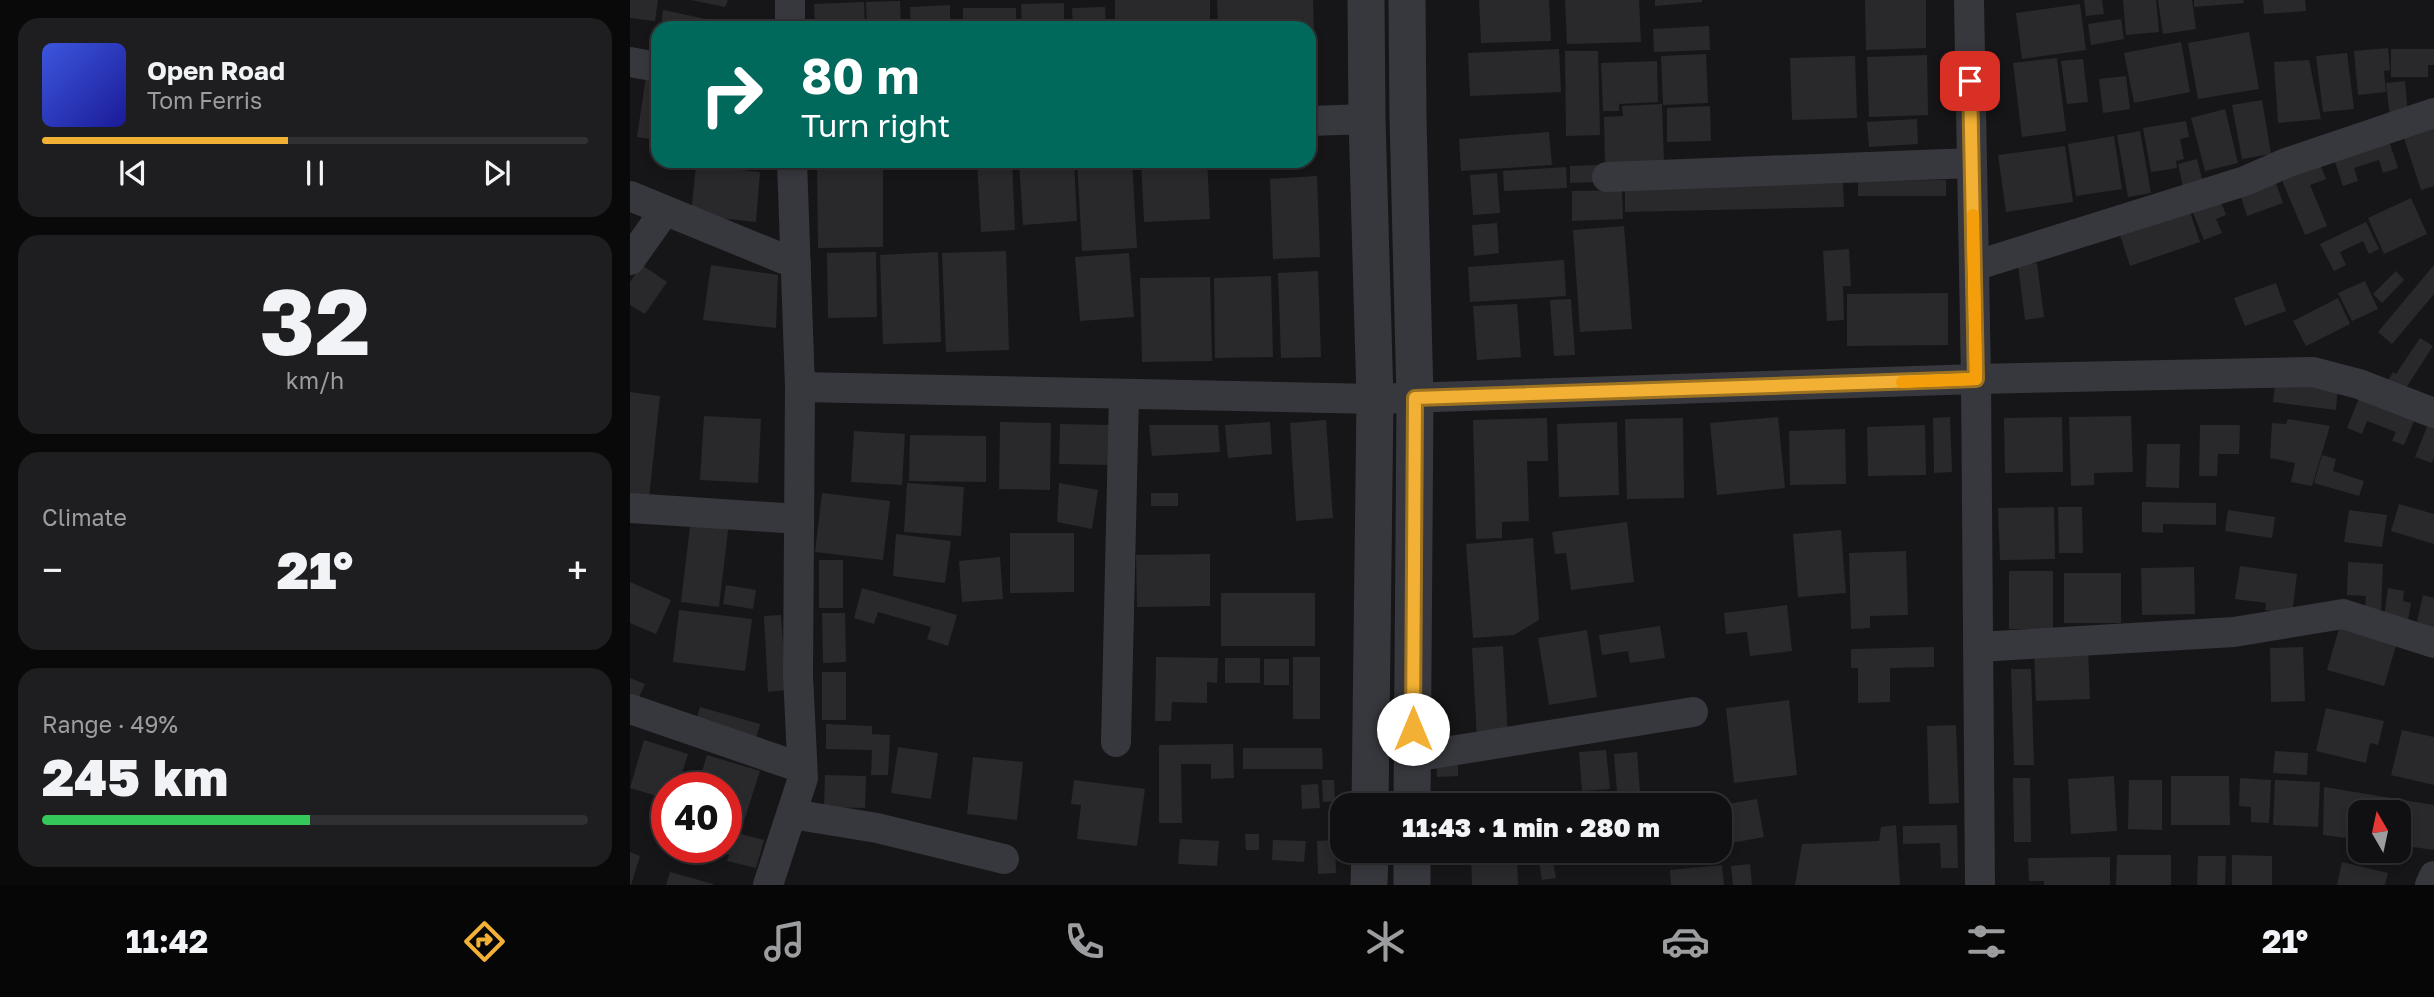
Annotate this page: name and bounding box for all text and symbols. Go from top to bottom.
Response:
text: 80 m [801,46,919,105]
icon: right [686,49,777,140]
pin [1940,51,2000,111]
text: Open Road [147,55,285,86]
icon: arrive [1951,62,1989,100]
text: Tom Ferris [147,86,262,114]
text: Turn right [801,106,950,144]
icon: previous [114,154,152,192]
icon: pause [296,154,334,192]
icon: next [478,154,516,192]
text: 32 [259,266,371,375]
text: km/h [286,366,344,394]
text: Climate [42,503,127,531]
text: 21° [277,538,353,600]
text: − [42,547,63,592]
text: + [567,547,588,592]
position arrow [1376,692,1450,766]
text: Range · 49% [42,710,178,738]
text: 245 km [42,745,228,807]
speed limit sign: 40 [651,772,742,863]
north arrow [2348,800,2412,863]
map controls [2348,800,2411,863]
text: 11:43 · 1 min · 280 m [1402,812,1660,843]
icon: directions [460,917,509,966]
icon: music [760,917,809,966]
icon: phone [1060,917,1109,966]
icon: climate [1361,917,1410,966]
icon: car [1661,917,1710,966]
icon: filters [1962,917,2011,966]
text: 11:42 [126,922,208,960]
text: 21° [2262,922,2308,960]

